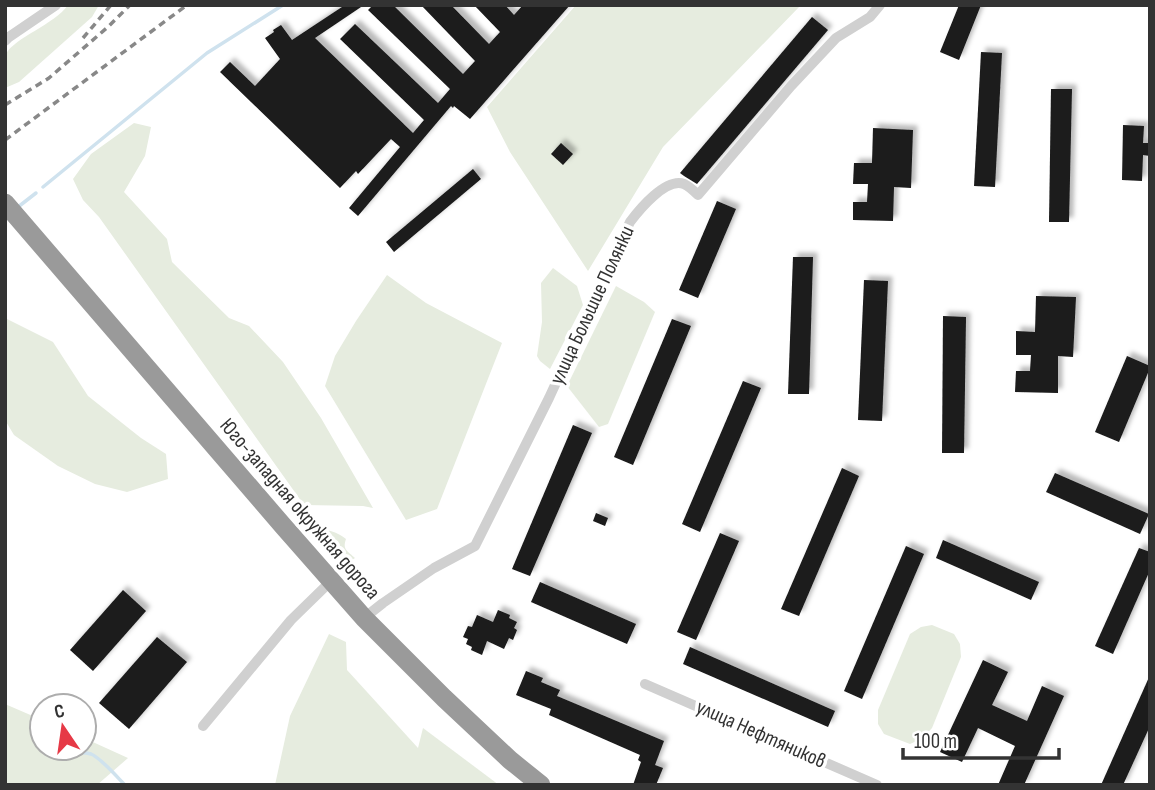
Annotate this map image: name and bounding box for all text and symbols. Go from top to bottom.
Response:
street label: улица Большие Полянки [544,222,640,388]
street label: Юго-западная окружная дорога [215,413,385,605]
north arrow [28,692,98,762]
street label: улица Нефтяников [692,694,830,774]
text: С [52,700,67,724]
scale bar [903,716,1059,760]
text: 100 m [914,729,957,754]

